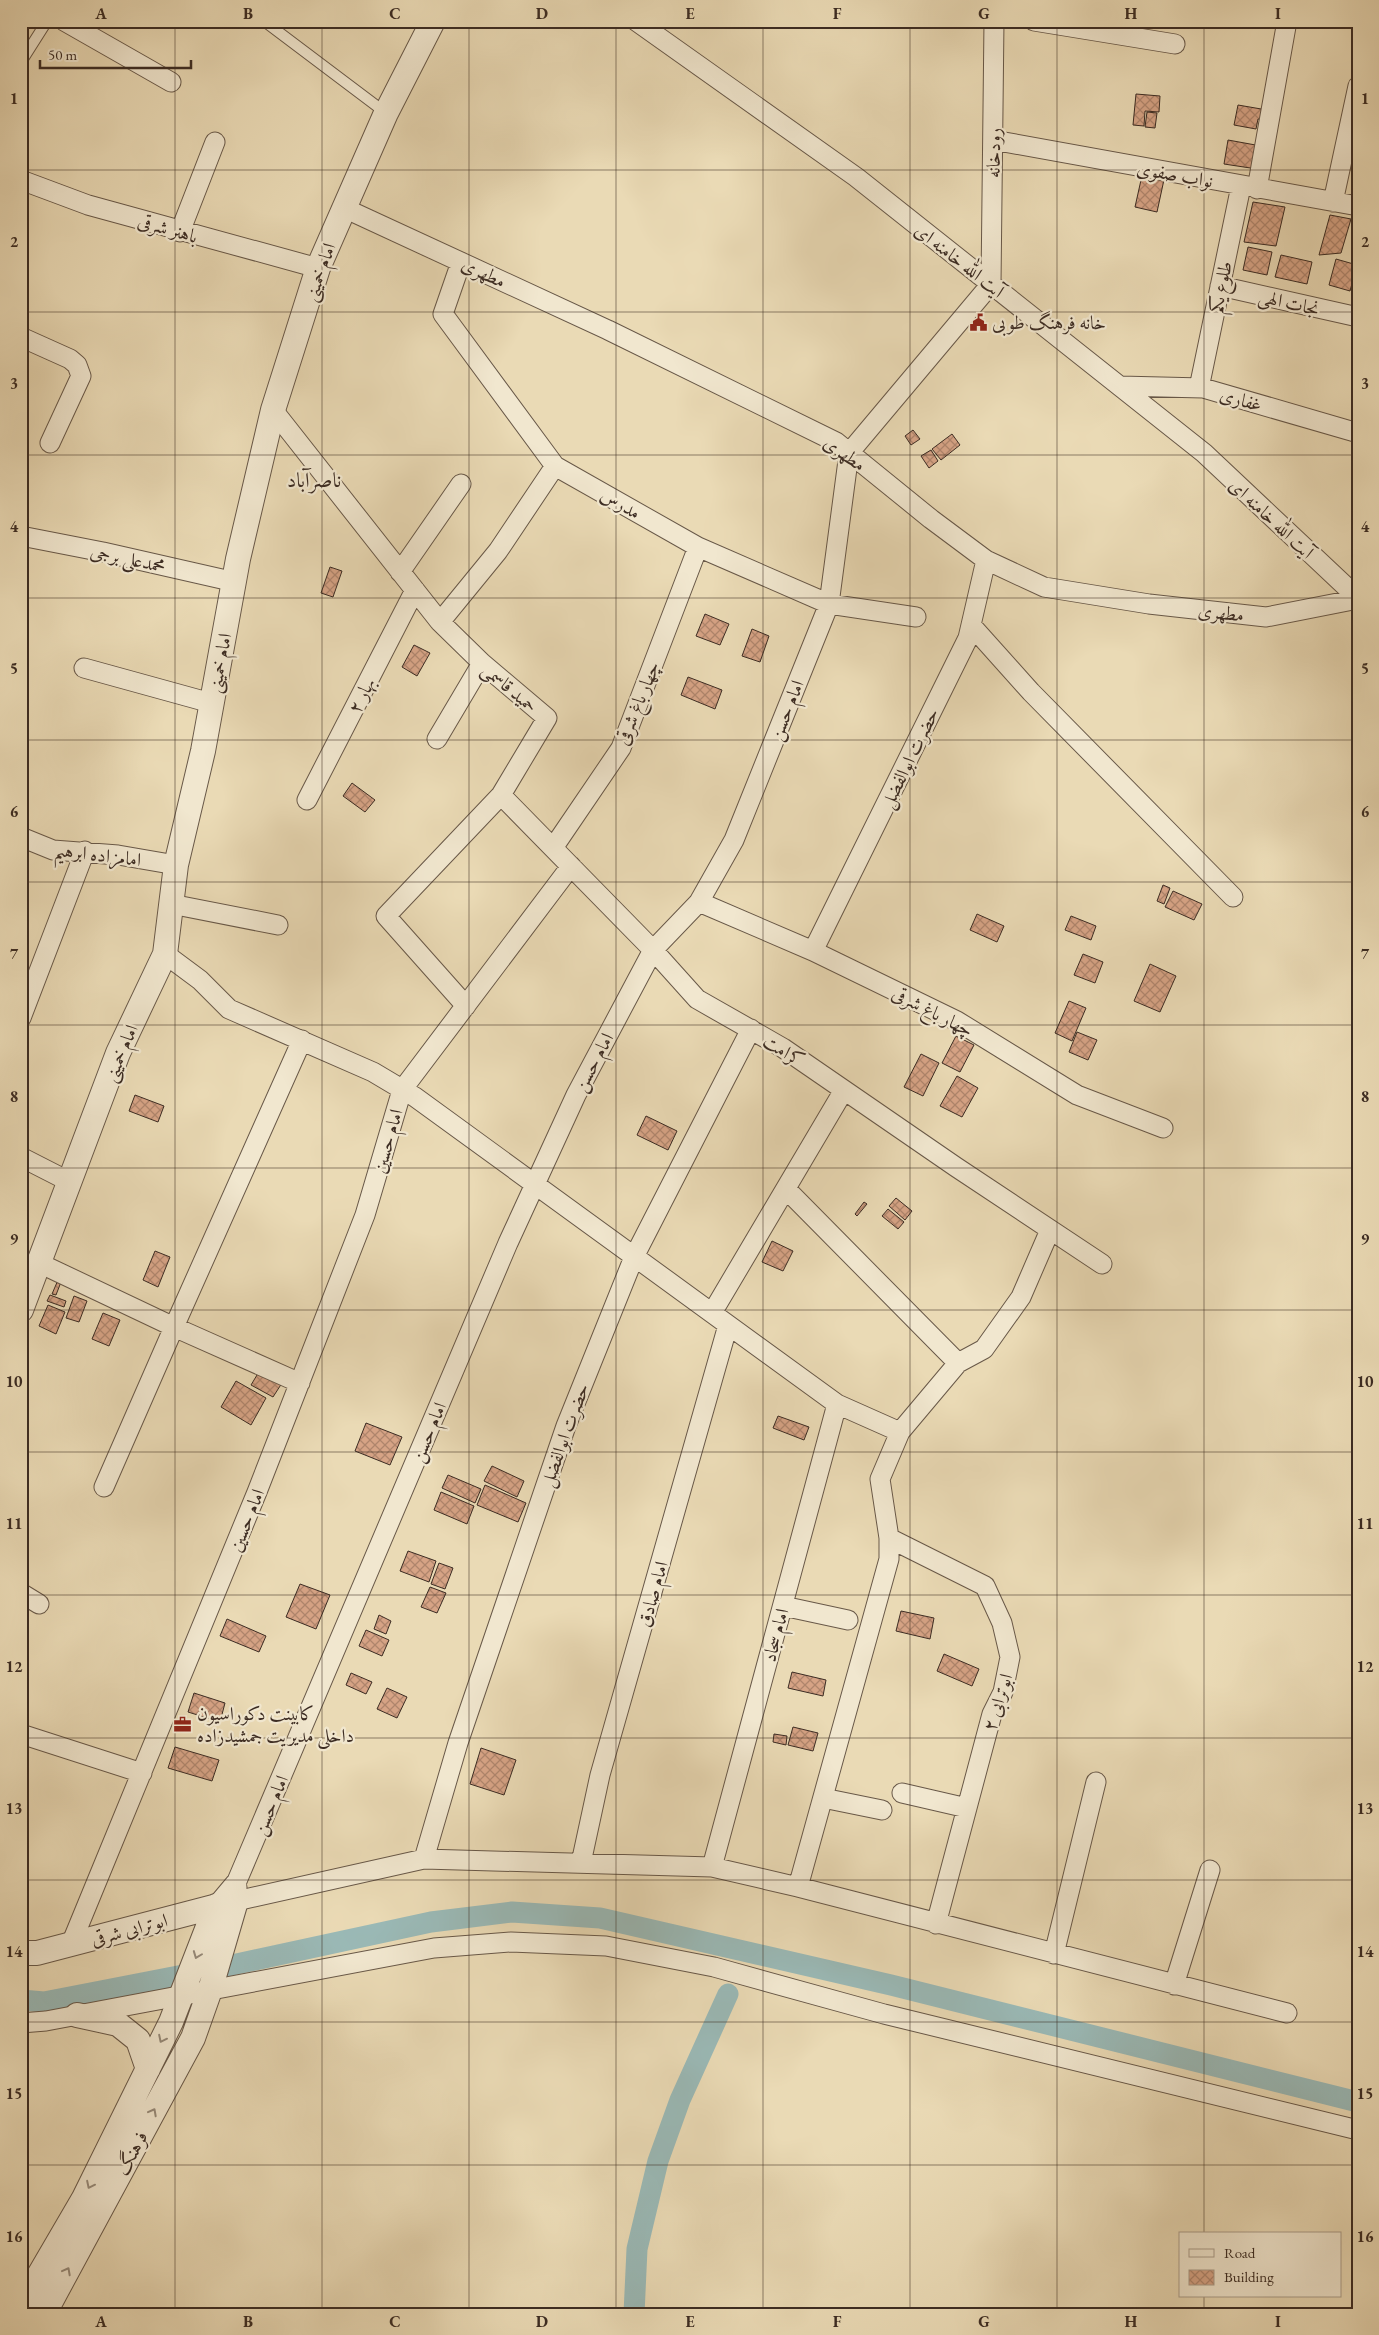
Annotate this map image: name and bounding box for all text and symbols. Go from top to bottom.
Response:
text: A [94,3,107,24]
text: B [243,3,253,24]
text: C [389,3,401,24]
text: D [536,3,548,24]
text: E [685,3,695,24]
text: F [833,3,842,24]
text: G [978,3,990,24]
text: H [1125,3,1138,24]
text: I [1275,3,1281,24]
scale bar [40,38,191,70]
text: 50 m [48,45,77,64]
text: 1 [10,88,18,109]
text: 1 [1361,88,1369,109]
street label: رودخانه [981,128,1006,178]
street label: نواب صفوی [1135,155,1215,194]
street label: باهنر شرقی [135,208,201,249]
street label: آیت الله خامنه ای [910,216,1013,305]
text: 2 [10,231,19,252]
text: 2 [1361,231,1370,252]
street label: امام خمینی [297,239,345,306]
street label: مطهری [458,251,510,294]
street label: طلوع یکم [1203,259,1243,316]
street label: نجات الهی [1256,283,1322,323]
place label: خانه فرهنگ طوبی [992,310,1106,337]
public building icon: خانه فرهنگ طوبی [968,312,988,332]
text: 3 [10,373,18,394]
text: 3 [1361,373,1369,394]
street label: غفاری [1217,382,1265,417]
street label: مطهری [819,430,871,477]
district label: ناصرآباد [287,466,341,494]
street label: آیت الله خامنه ای [1224,471,1322,565]
street label: مدرس [596,482,646,525]
text: 4 [10,516,19,537]
text: 4 [1361,516,1370,537]
street label: محمدعلی برجی [88,538,168,581]
street label: مطهری [1197,598,1245,627]
street label: امام خمینی [201,631,241,696]
street label: حمید قاسمی [476,657,543,719]
text: 5 [10,658,18,679]
street label: چهار باغ شرقی [609,658,668,750]
text: 5 [1361,658,1369,679]
street label: بهار ۲ [342,673,381,717]
street label: امام حسن [763,676,814,746]
street label: حضرت ابوالفضل [874,704,945,813]
text: 6 [10,801,19,822]
text: 6 [1361,801,1370,822]
street label: امامزاده ابرهیم [52,837,143,879]
text: 7 [10,943,19,964]
text: 7 [1361,943,1370,964]
street label: چهار باغ شرقی [886,980,978,1045]
street label: امام خمینی [97,1020,147,1088]
street label: امام حسن [568,1028,623,1098]
street label: کرامت [758,1028,809,1073]
text: 8 [10,1086,18,1107]
text: 8 [1361,1086,1369,1107]
street label: امام حسین [366,1106,412,1177]
text: 9 [10,1228,19,1249]
text: 9 [1361,1228,1370,1249]
text: 10 [6,1371,23,1392]
text: 10 [1357,1371,1374,1392]
street label: حضرت ابوالفضل [534,1380,596,1491]
street label: امام حسن [405,1398,456,1468]
street label: امام حسین [223,1485,274,1557]
text: 11 [6,1513,22,1534]
text: 11 [1357,1513,1373,1534]
street label: امام صادق [631,1558,678,1631]
street label: امام سجاد [756,1606,798,1666]
text: 12 [6,1656,23,1677]
text: 12 [1357,1656,1374,1677]
street label: ابوترابی ۲ [976,1670,1020,1735]
place label: کابینت دکوراسیون داخلی مدیریت جمشیدزاده [197,1701,354,1750]
office icon: کابینت دکوراسیون داخلی مدیریت جمشیدزاده [173,1714,193,1734]
street label: امام حسن [247,1771,298,1841]
text: 13 [6,1798,22,1819]
text: 13 [1357,1798,1373,1819]
street label: ابوترابی شرقی [88,1907,171,1954]
text: 14 [6,1941,23,1962]
text: 14 [1357,1941,1374,1962]
one-way arrow [193,1950,203,1959]
one-way arrow [158,2034,168,2043]
text: 15 [6,2083,22,2104]
text: 15 [1357,2083,1373,2104]
one-way arrow [146,2109,156,2118]
street label: فرهنگ [109,2127,153,2180]
one-way arrow [87,2179,97,2188]
text: 16 [6,2226,23,2247]
text: 16 [1357,2226,1374,2247]
legend [1179,2232,1342,2298]
text: Road [1224,2243,1256,2262]
one-way arrow [61,2267,71,2276]
text: Building [1224,2267,1274,2286]
text: A [94,2311,107,2332]
text: B [243,2311,253,2332]
text: C [389,2311,401,2332]
text: D [536,2311,548,2332]
text: E [685,2311,695,2332]
text: F [833,2311,842,2332]
text: G [978,2311,990,2332]
text: H [1125,2311,1138,2332]
text: I [1275,2311,1281,2332]

